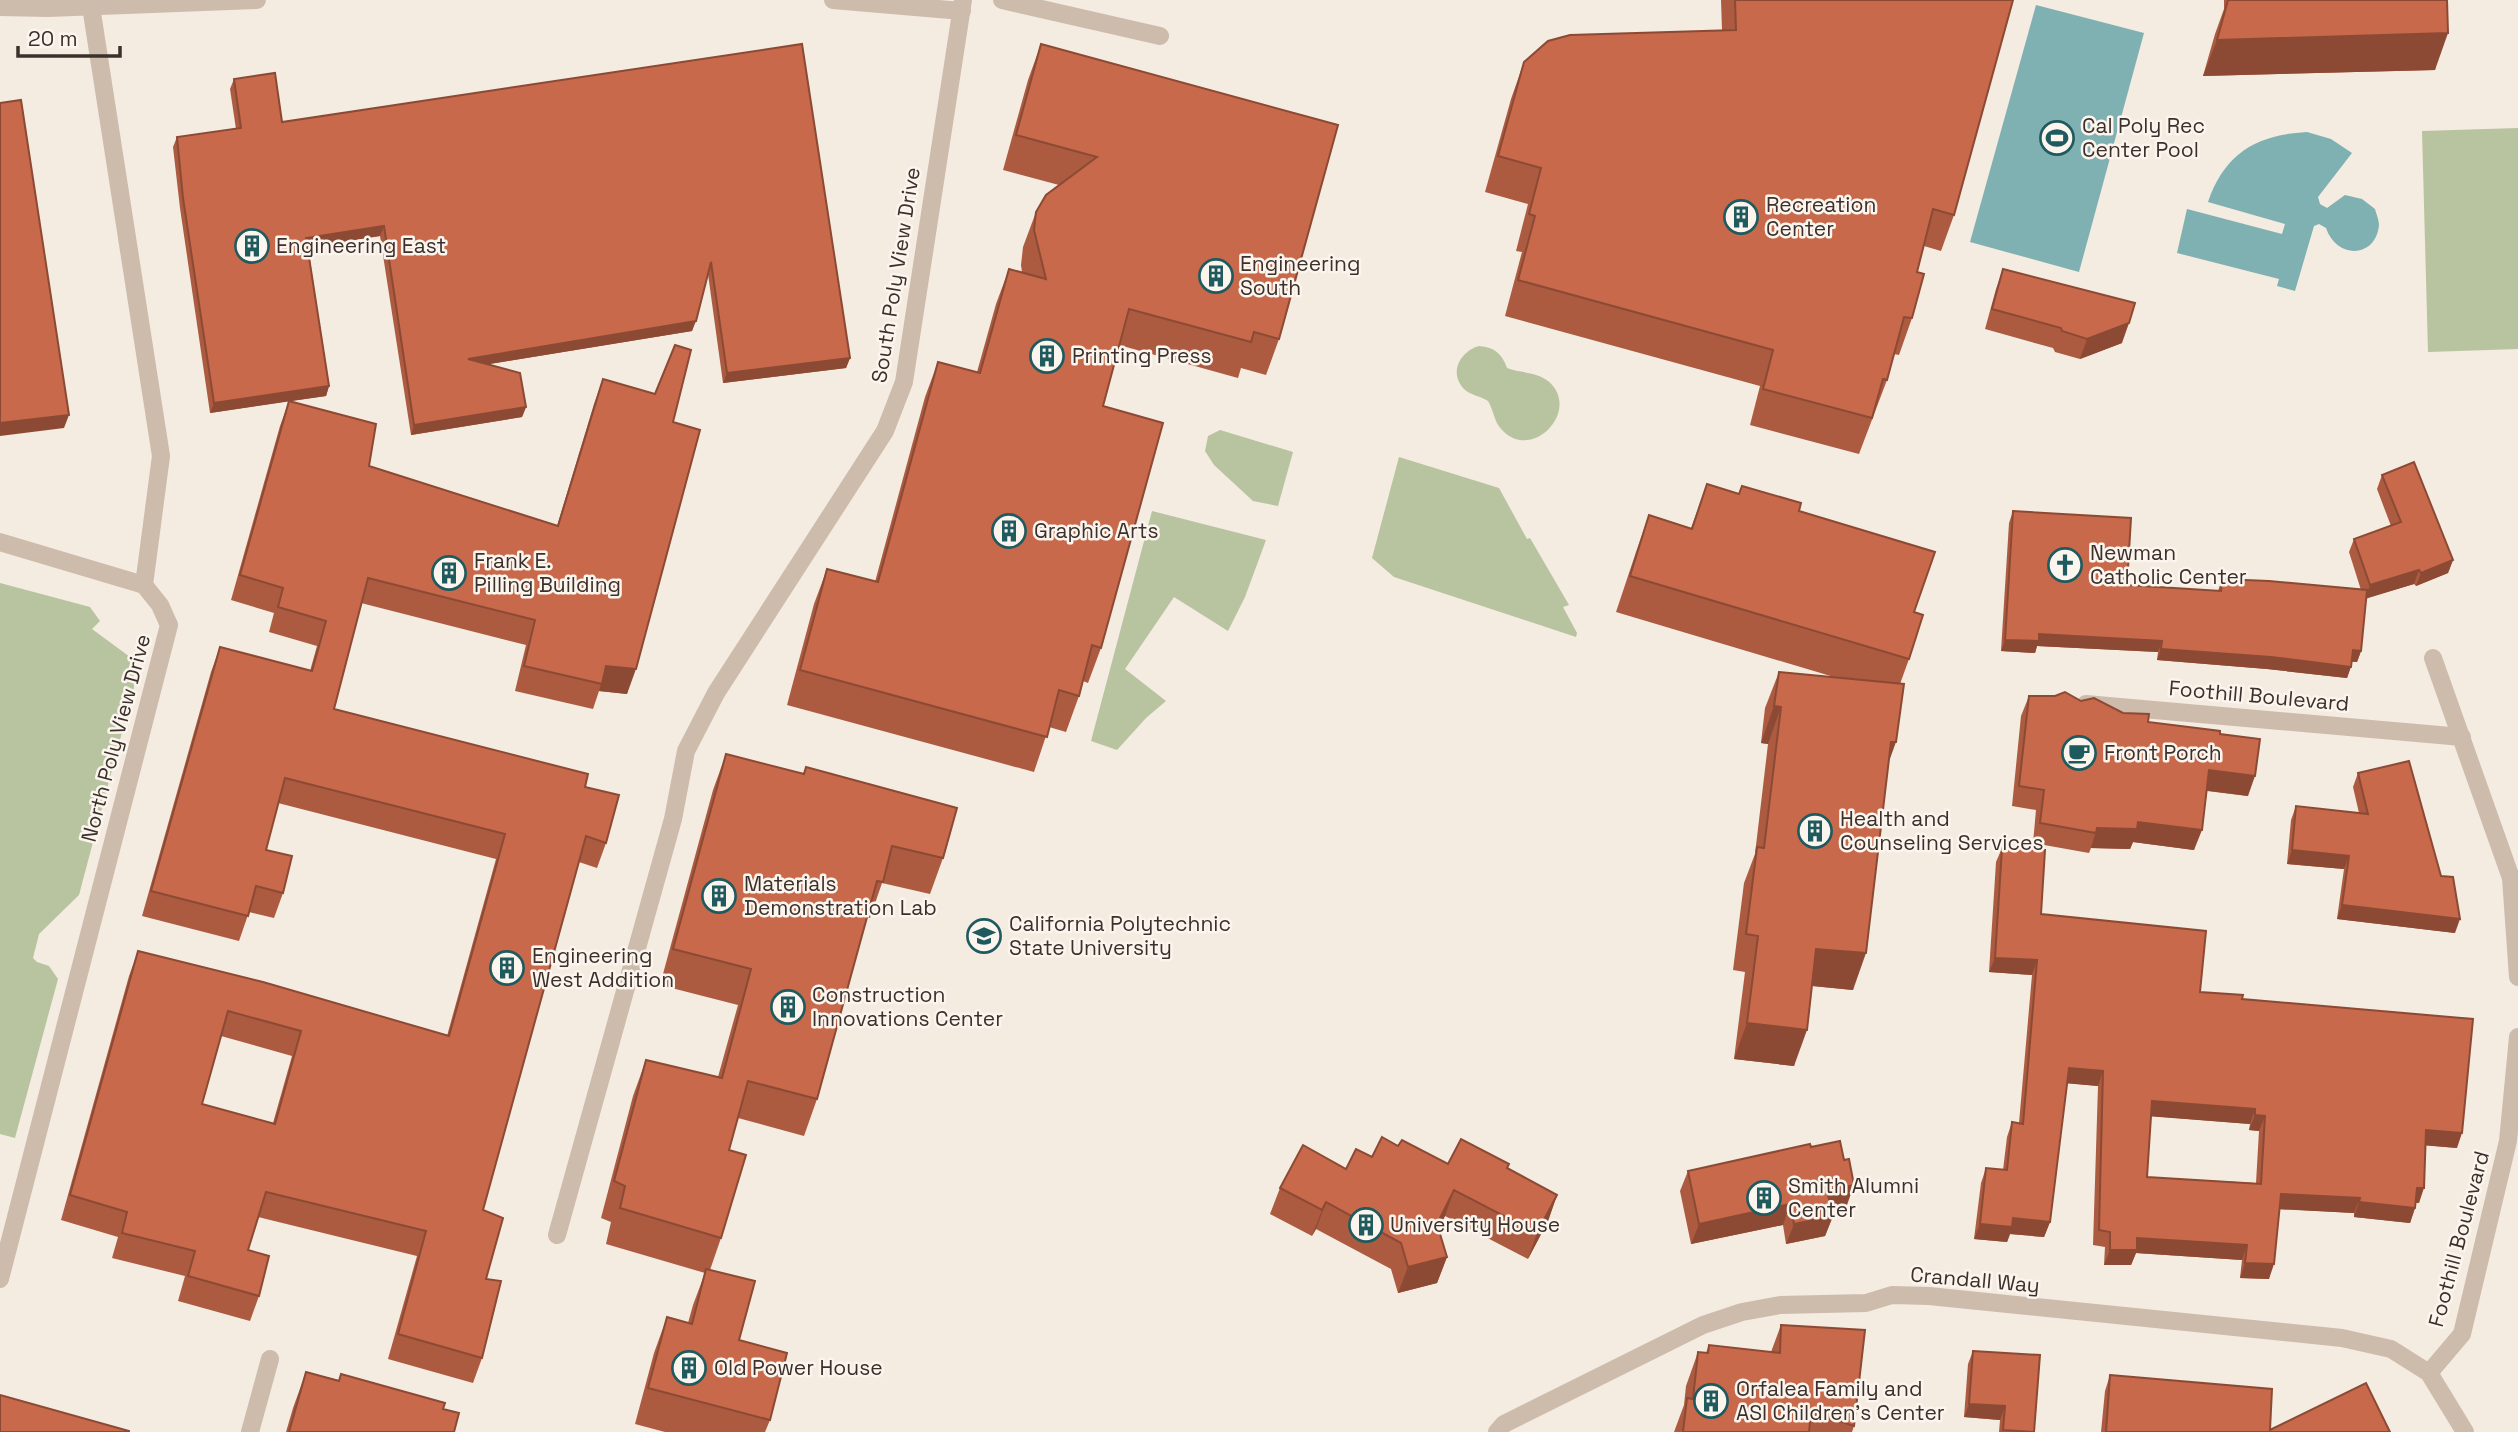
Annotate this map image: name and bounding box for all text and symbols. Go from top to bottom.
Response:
scale bar [18,14,119,58]
text: 20 m [28,25,78,52]
place label: Cal Poly Rec Center Pool [2082,112,2205,163]
sports icon: Cal Poly Rec Center Pool [2038,119,2076,157]
street label: South Poly View Drive [865,165,926,385]
place label: Recreation Center [1766,191,1876,242]
building icon: Recreation Center [1722,198,1760,236]
building icon: Engineering East [233,227,271,265]
place label: Engineering East [276,232,446,259]
place label: Engineering South [1240,250,1360,301]
building icon: Engineering South [1197,257,1235,295]
building icon: Printing Press [1028,337,1066,375]
place label: Printing Press [1072,342,1212,369]
building icon: Graphic Arts [990,512,1028,550]
place label: Graphic Arts [1034,517,1159,544]
place label: Newman Catholic Center [2090,539,2247,590]
church icon: Newman Catholic Center [2046,546,2084,584]
place label: Frank E. Pilling Building [474,547,621,598]
building icon: Frank E. Pilling Building [430,554,468,592]
street label: North Poly View Drive [75,631,156,845]
street label: Foothill Boulevard [2168,674,2350,717]
cafe icon: Front Porch [2060,734,2098,772]
place label: Front Porch [2104,739,2222,766]
place label: Health and Counseling Services [1840,805,2043,856]
building icon: Health and Counseling Services [1796,812,1834,850]
place label: Materials Demonstration Lab [744,870,937,921]
building icon: Materials Demonstration Lab [700,877,738,915]
place label: California Polytechnic State University [1009,910,1231,961]
school or university icon: California Polytechnic State University [965,917,1003,955]
place label: Engineering West Addition [532,942,674,993]
building icon: Engineering West Addition [488,949,526,987]
place label: Construction Innovations Center [812,981,1003,1032]
building icon: Construction Innovations Center [769,988,807,1026]
street label: Foothill Boulevard [2422,1148,2495,1330]
place label: Smith Alumni Center [1788,1172,1919,1223]
building icon: Smith Alumni Center [1745,1179,1783,1217]
building icon: University House [1347,1206,1385,1244]
place label: University House [1390,1211,1560,1238]
street label: Crandall Way [1909,1260,2041,1299]
building icon: Old Power House [670,1349,708,1387]
place label: Old Power House [714,1354,883,1381]
place label: Orfalea Family and ASI Children's Center [1736,1375,1945,1426]
building icon: Orfalea Family and ASI Children's Center [1692,1382,1730,1420]

